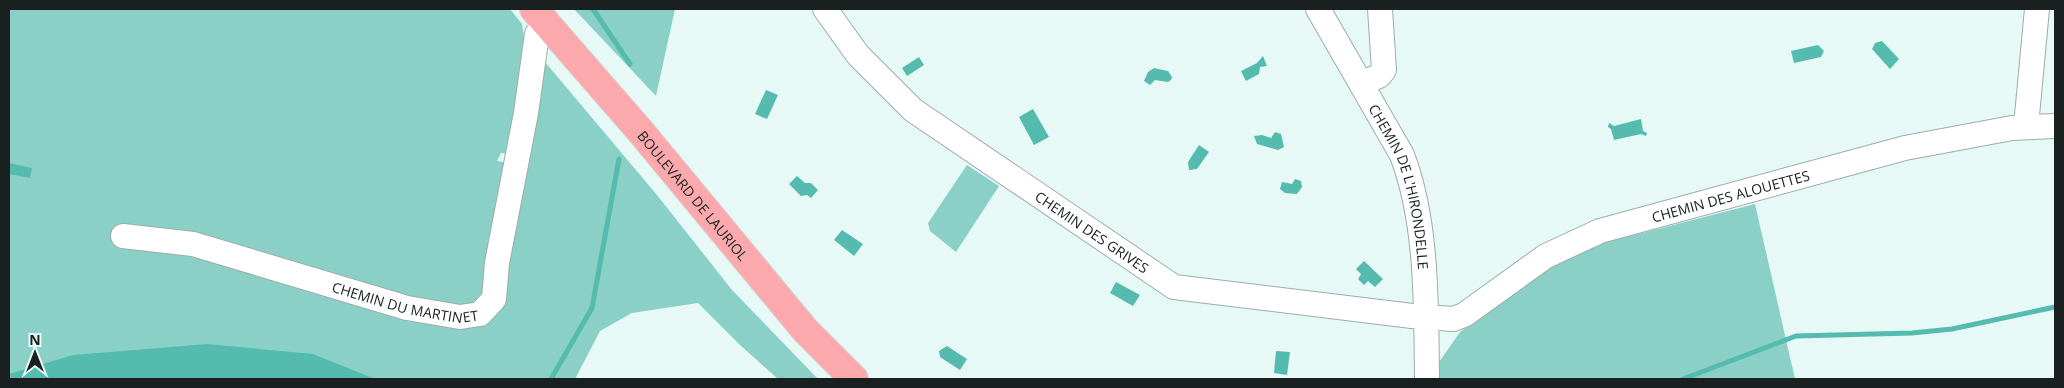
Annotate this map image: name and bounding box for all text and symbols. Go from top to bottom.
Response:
street label: CHEMIN DE L'HIRONDELLE [1365,100,1434,270]
street label: BOULEVARD DE LAURIOL [634,126,753,264]
street label: CHEMIN DES ALOUETTES [1649,165,1811,226]
street label: CHEMIN DES GRIVES [1032,186,1153,277]
street label: CHEMIN DU MARTINET [330,277,480,327]
north arrow [10,328,60,378]
text: N [29,330,41,349]

